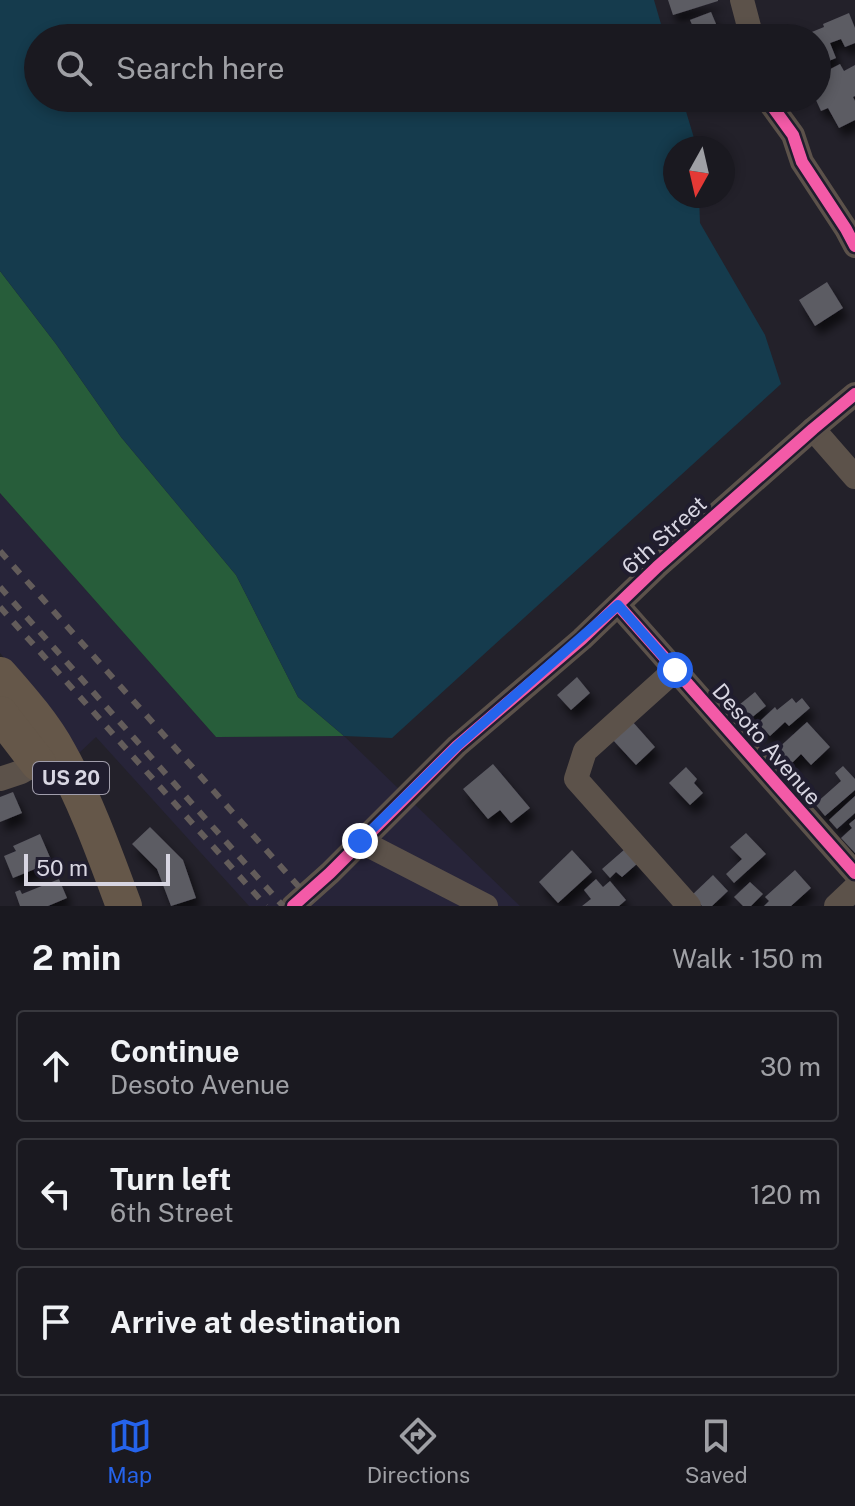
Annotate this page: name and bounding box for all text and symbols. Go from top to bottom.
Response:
search box [24,24,831,112]
icon: search [52,46,96,90]
text: Search here [116,50,284,86]
north arrow [663,136,735,208]
street label: 6th Street [616,490,712,580]
route start [657,652,693,688]
street label: Desoto Avenue [707,678,827,810]
road number: US 20 [33,762,109,794]
route end [342,823,378,859]
scale bar [24,850,170,886]
text: 50 m [36,855,88,881]
text: 2 min [32,938,121,978]
text: Walk · 150 m [672,943,823,974]
text: Continue [110,1033,240,1069]
icon: ahead [34,1044,78,1088]
text: 30 m [760,1051,821,1082]
text: Desoto Avenue [110,1069,290,1100]
text: Turn left [110,1161,231,1197]
icon: left [34,1172,78,1216]
text: 120 m [750,1179,821,1210]
text: 6th Street [110,1197,234,1228]
icon: arrive [34,1300,78,1344]
text: Arrive at destination [110,1304,401,1340]
tab: Map [107,1414,152,1488]
tab: Directions [367,1414,470,1488]
tab: Saved [685,1414,748,1488]

